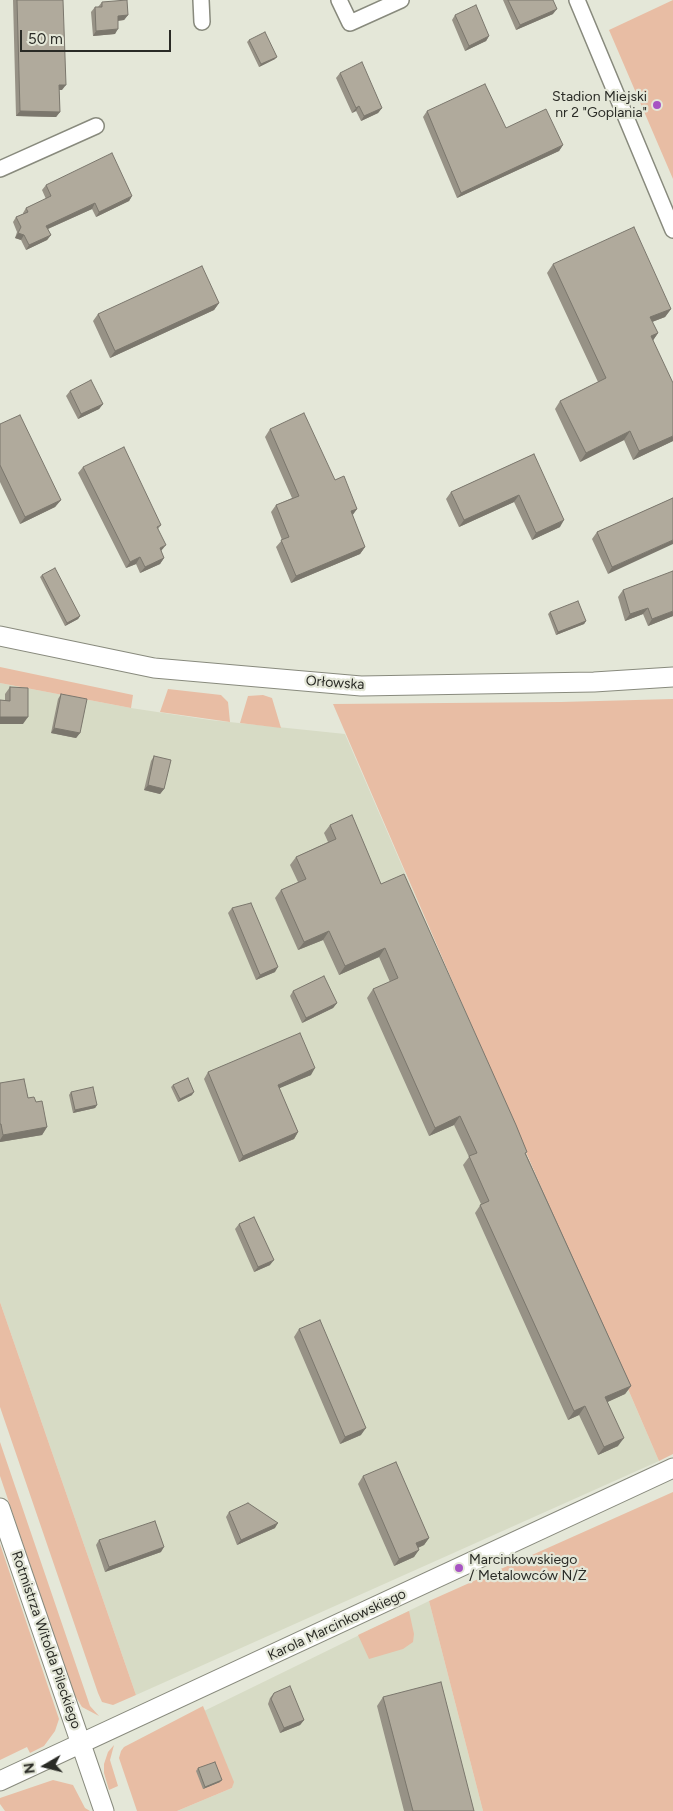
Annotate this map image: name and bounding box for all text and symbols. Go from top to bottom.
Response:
scale bar [22,20,174,52]
text: 50 m [28,30,63,48]
place label: Stadion Miejski nr 2 "Goplania" [552,89,647,121]
marker: Stadion Miejski nr 2 "Goplania" [651,99,663,111]
street label: Orłowska [305,673,365,693]
street label: Rotmistrza Witolda Pileckiego [8,1549,84,1731]
place label: Marcinkowskiego / Metalowców N/Ż [469,1552,587,1584]
marker: Marcinkowskiego / Metalowców N/Ż [453,1562,465,1574]
street label: Karola Marcinkowskiego [265,1586,409,1664]
north arrow [20,1741,70,1791]
text: N [20,1762,39,1775]

